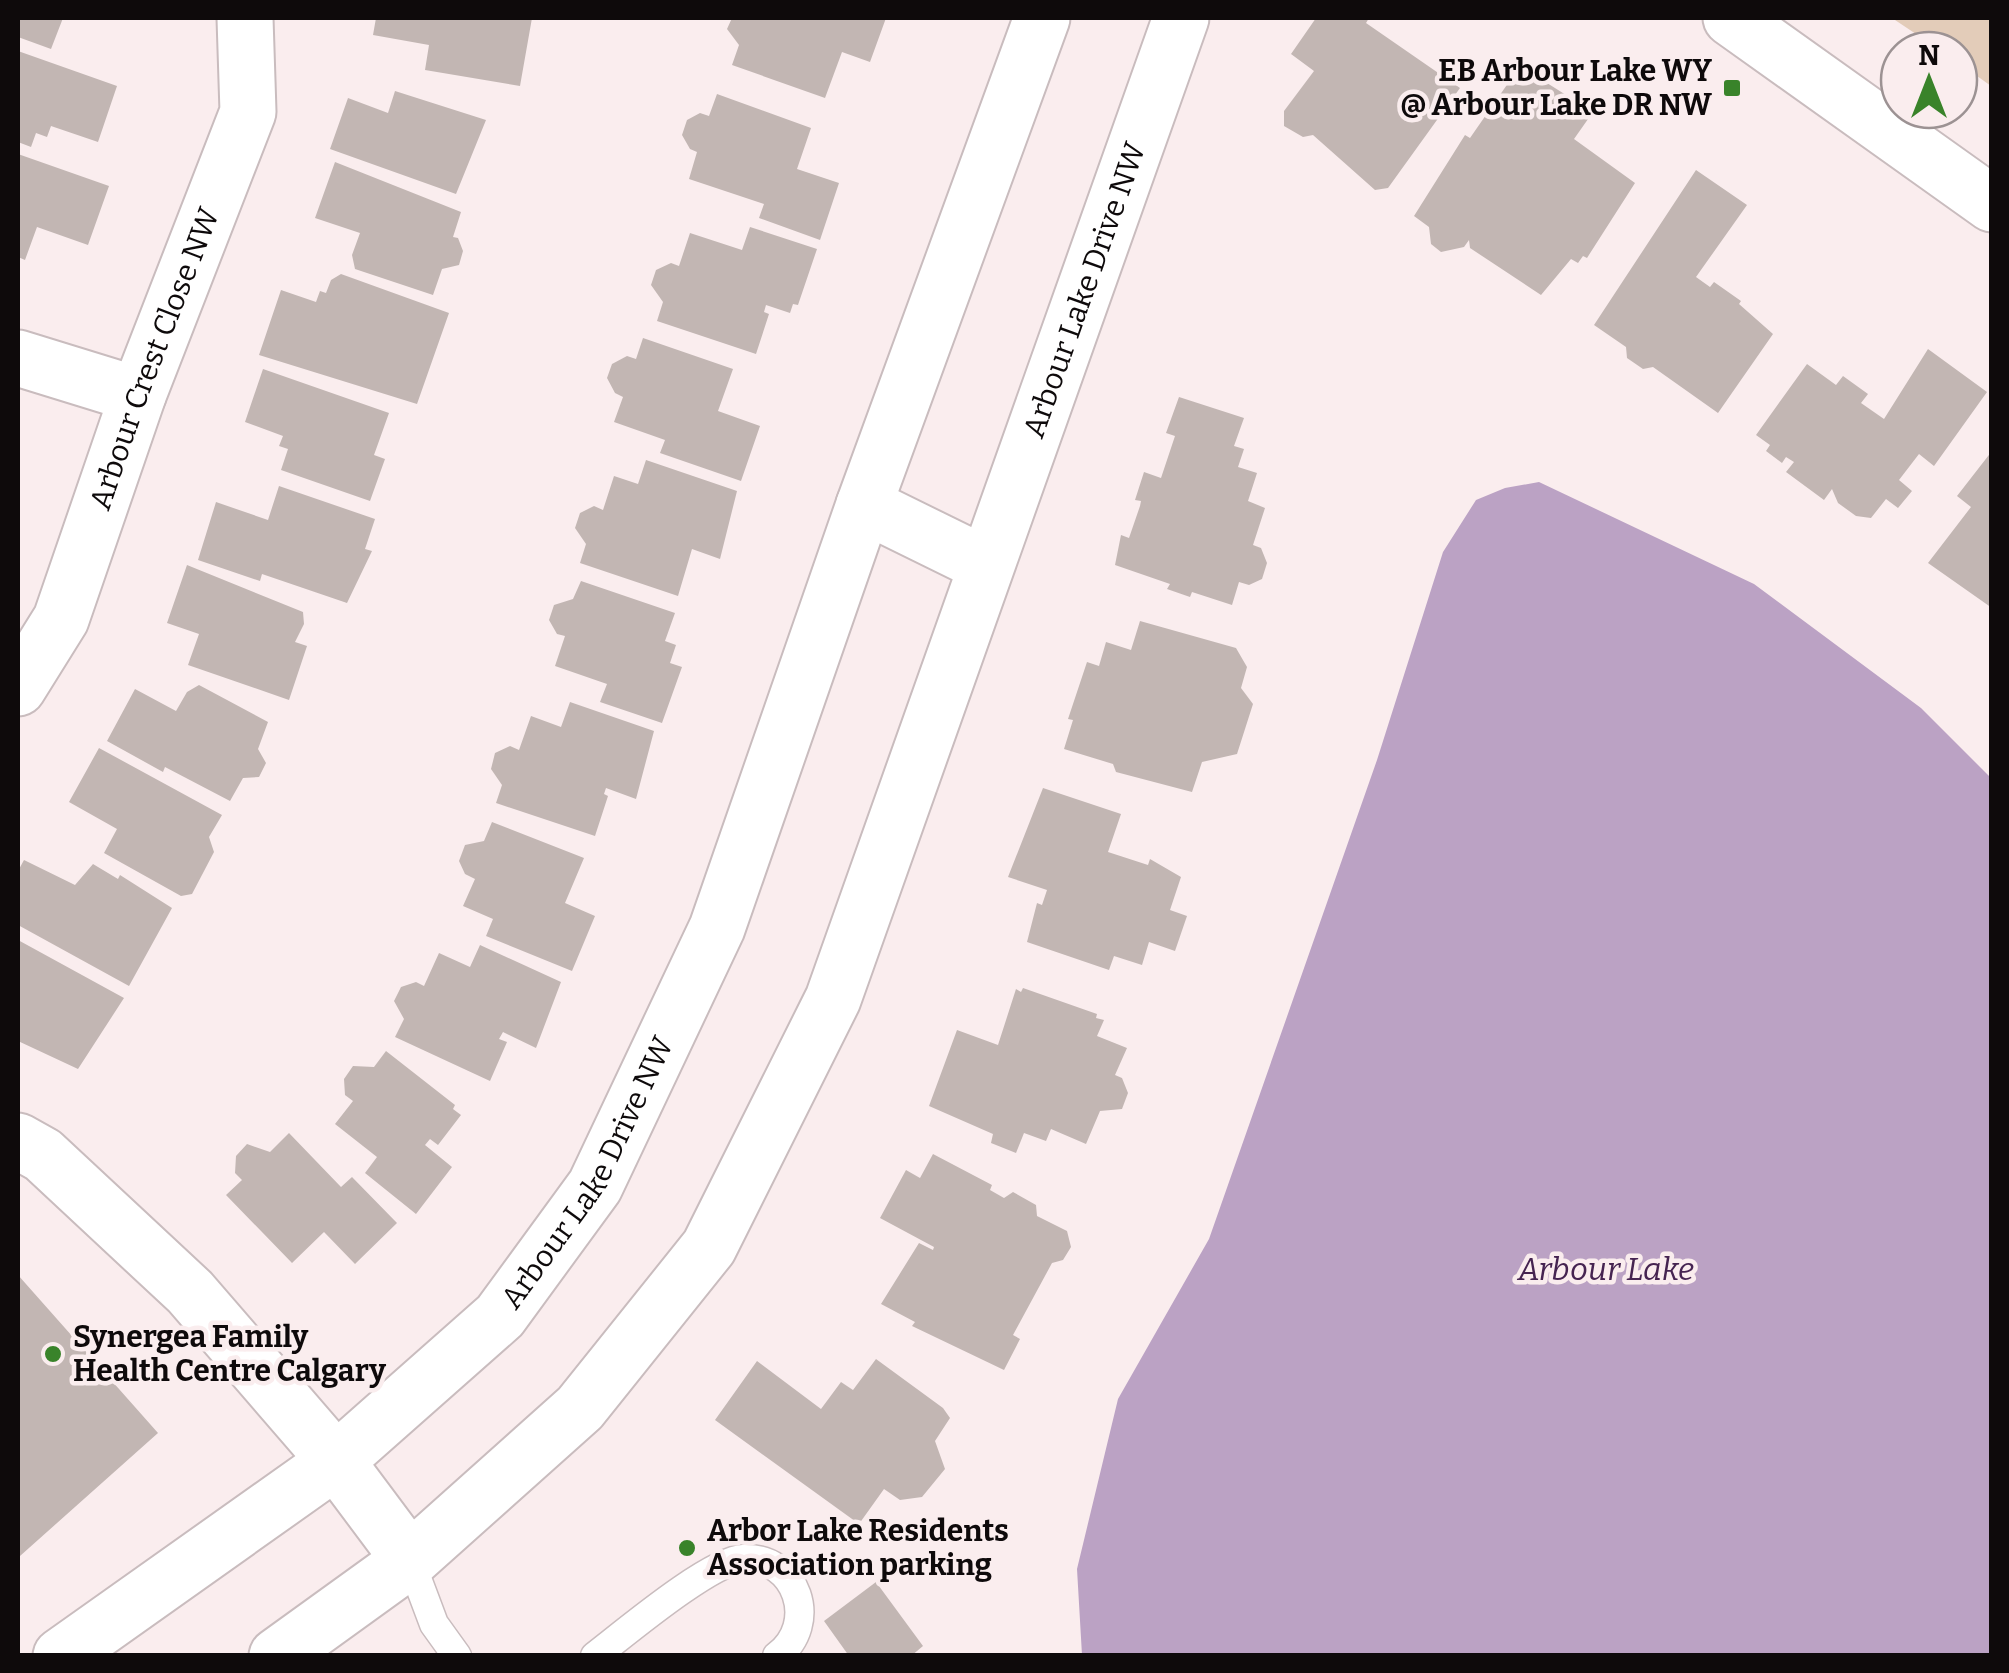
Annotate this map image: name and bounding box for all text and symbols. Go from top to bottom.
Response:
north arrow [1879,30,1979,130]
text: N [1918,39,1940,72]
place label: EB Arbour Lake WY @ Arbour Lake DR NW [1400,53,1713,123]
marker: EB Arbour Lake WY @ Arbour Lake DR NW [1721,77,1743,99]
street label: Arbour Lake Drive NW [1016,137,1154,442]
street label: Arbour Crest Close NW [82,202,227,514]
street label: Arbour Lake Drive NW [494,1030,681,1316]
water label: Arbour Lake [1516,1250,1694,1288]
place label: Synergea Family Health Centre Calgary [73,1319,386,1389]
marker: Synergea Family Health Centre Calgary [42,1343,64,1365]
place label: Arbor Lake Residents Association parking [707,1513,1009,1583]
marker: Arbor Lake Residents Association parking [676,1537,698,1559]

